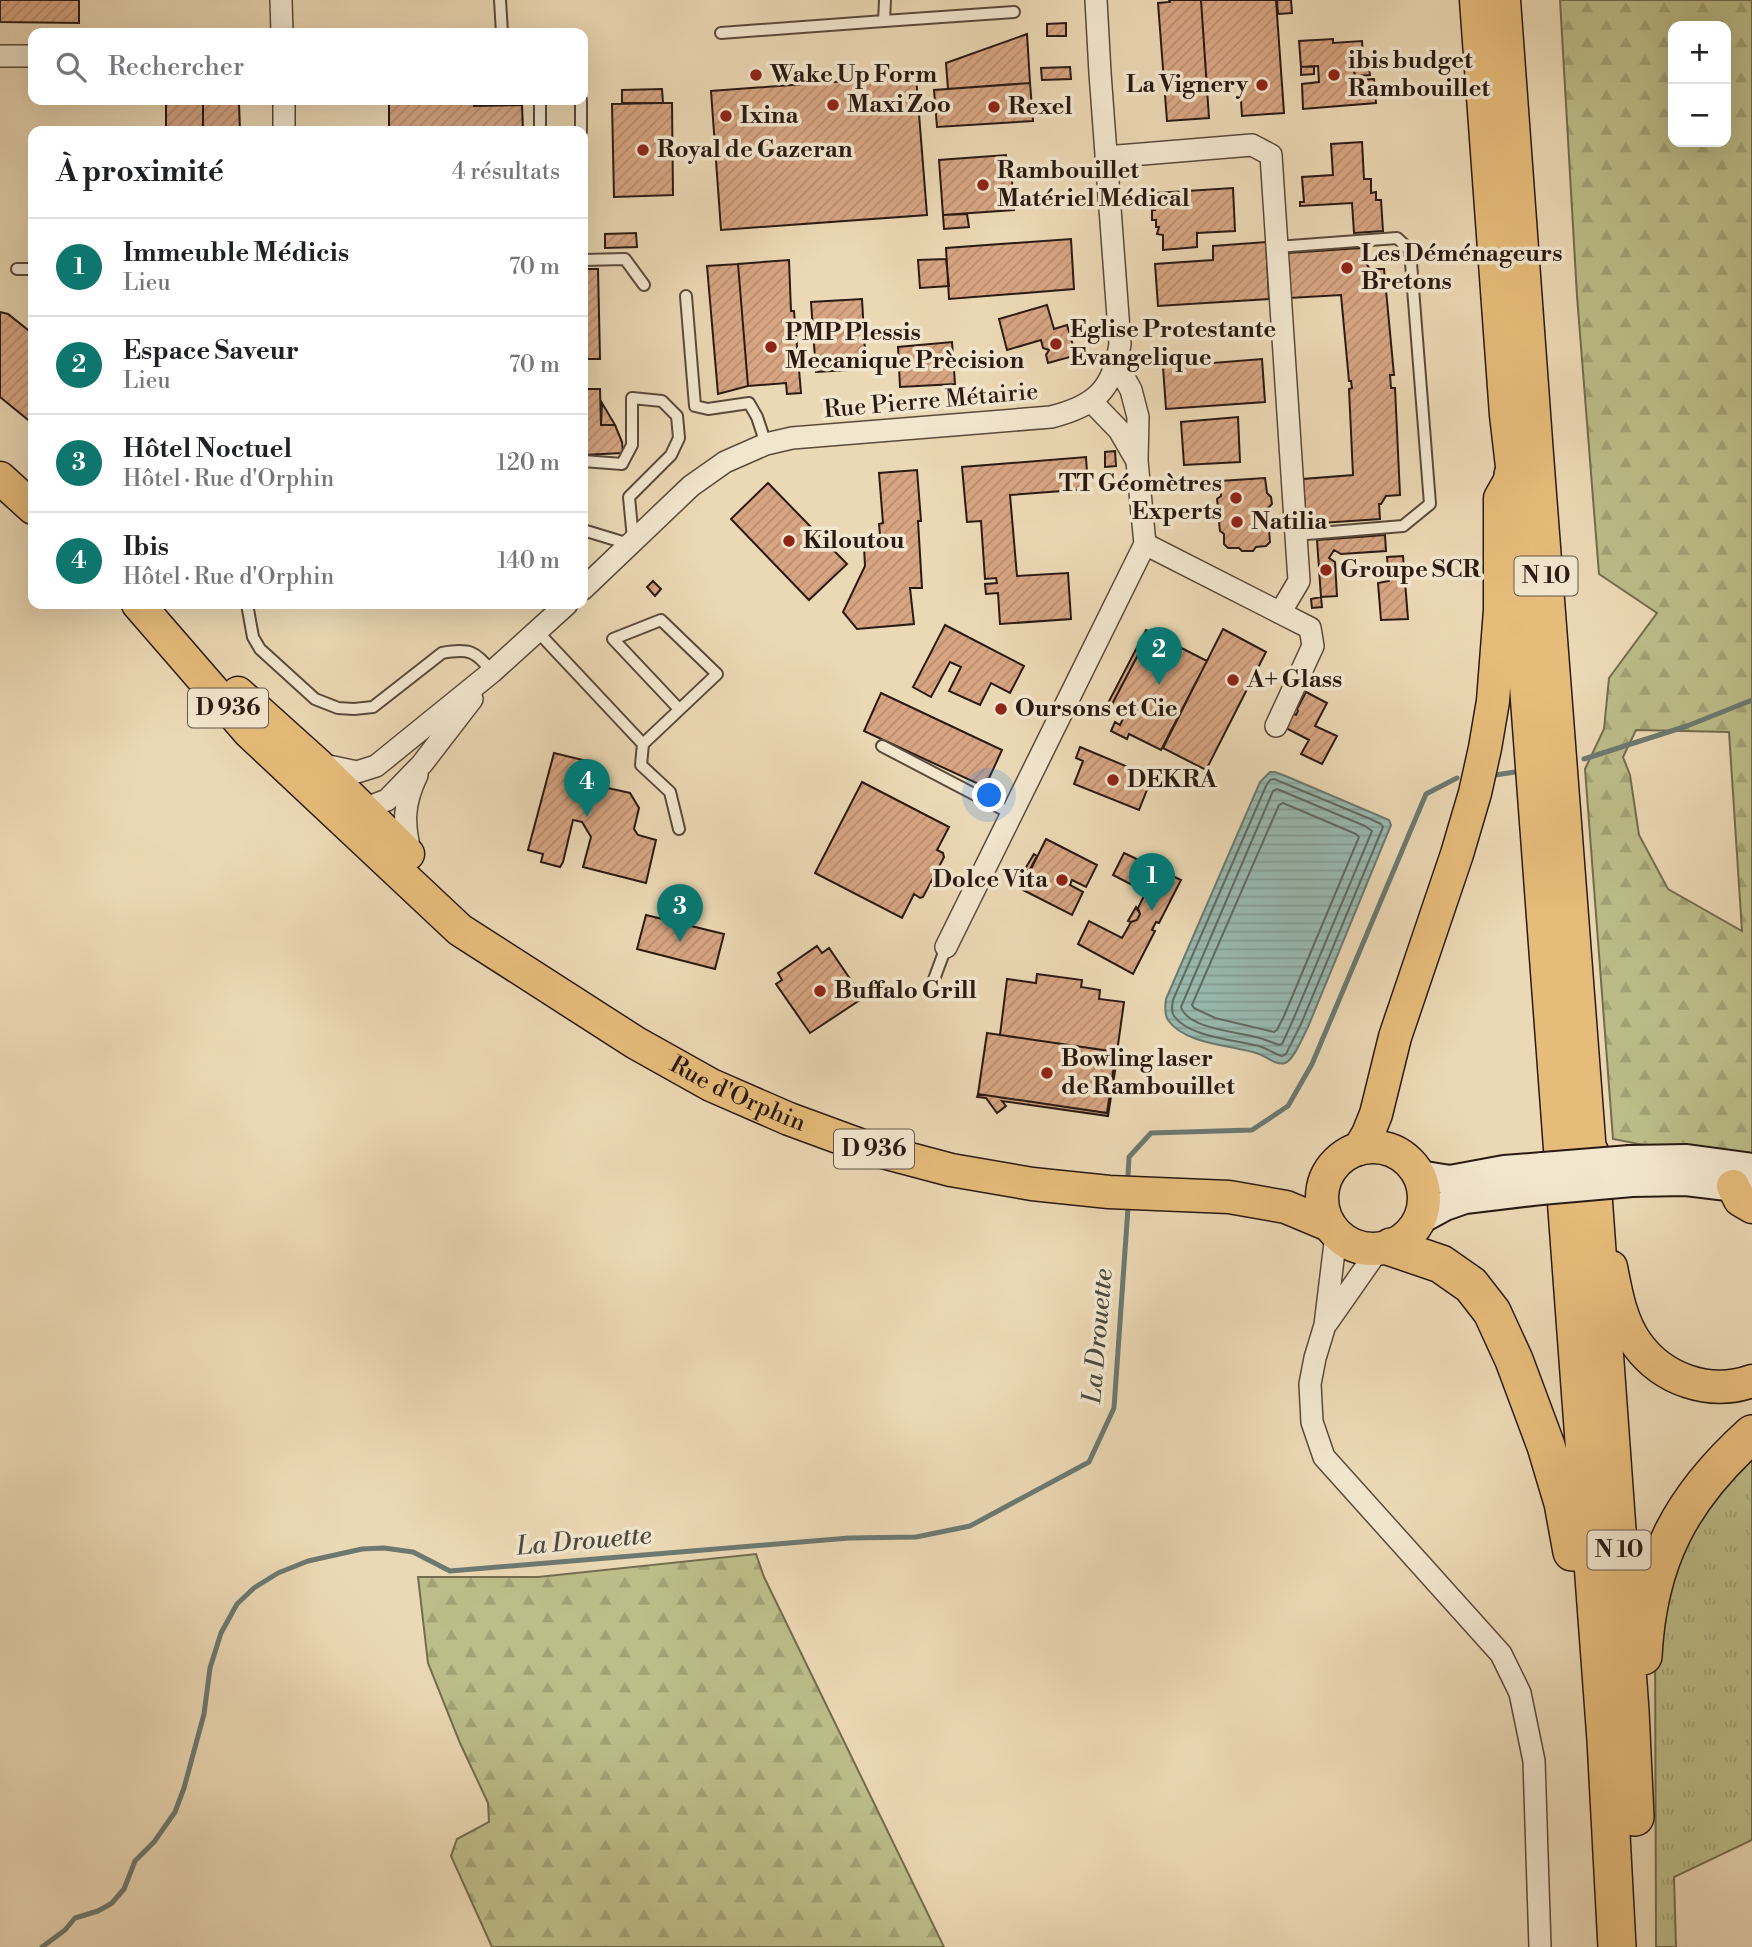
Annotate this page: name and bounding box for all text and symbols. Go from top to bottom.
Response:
map controls [1668,21,1731,147]
button: + [1668,21,1731,84]
search box [28,28,588,105]
place label: ibis budget Rambouillet [1348,46,1490,104]
icon: search [52,48,90,86]
text: Rechercher [108,51,244,83]
place label: Wake Up Form [769,60,937,90]
marker: Wake Up Form [748,67,764,83]
marker: ibis budget Rambouillet [1326,67,1342,83]
place label: La Vignery [1126,70,1249,100]
marker: La Vignery [1254,77,1270,93]
button: − [1668,84,1731,147]
place label: Maxi Zoo [847,90,951,120]
place label: Rexel [1008,92,1072,122]
marker: Maxi Zoo [825,97,841,113]
marker: Rexel [986,99,1002,115]
place label: Ixina [740,101,800,131]
marker: Ixina [718,108,734,124]
place label: Royal de Gazeran [657,135,853,165]
marker: Royal de Gazeran [635,142,651,158]
text: À proximité [56,153,224,191]
place label: Rambouillet Matériel Médical [997,156,1190,214]
text: 4 résultats [452,158,560,186]
marker: Rambouillet Matériel Médical [975,177,991,193]
text: Immeuble Médicis [123,237,349,269]
place label: Les Déménageurs Bretons [1361,239,1562,297]
text: 1 [73,253,85,281]
text: 70 m [509,253,560,281]
marker: Les Déménageurs Bretons [1339,260,1355,276]
text: Lieu [123,269,171,297]
place label: Eglise Protestante Evangelique [1070,315,1276,373]
place label: PMP Plessis Mecanique Prècision [785,318,1024,376]
text: Espace Saveur [123,335,299,367]
marker: Eglise Protestante Evangelique [1048,336,1064,352]
marker: PMP Plessis Mecanique Prècision [763,339,779,355]
text: 2 [72,351,86,379]
text: 70 m [509,351,560,379]
text: Lieu [123,367,171,395]
street label: Rue Pierre Métairie [823,377,1039,425]
text: Hôtel Noctuel [123,433,292,465]
text: 3 [72,449,86,477]
text: 120 m [496,449,560,477]
text: Hôtel · Rue d'Orphin [123,465,334,493]
place label: TT Géomètres Experts [1059,469,1222,527]
marker: TT Géomètres Experts [1228,490,1244,506]
place label: Natilia [1251,507,1328,537]
marker: Natilia [1229,514,1245,530]
place label: Kiloutou [803,526,905,556]
text: Ibis [123,531,169,563]
marker: Kiloutou [781,533,797,549]
text: 4 [71,547,87,575]
text: 140 m [497,547,560,575]
place label: Groupe SCR [1340,555,1481,585]
road number: N 10 [1514,556,1578,596]
marker: Groupe SCR [1318,562,1334,578]
text: Hôtel · Rue d'Orphin [123,563,334,591]
pin: 2 [1136,627,1182,685]
place label: A+ Glass [1246,665,1342,695]
marker: A+ Glass [1225,672,1241,688]
road number: D 936 [188,688,268,728]
place label: Oursons et Cie [1015,694,1178,724]
marker: Oursons et Cie [993,701,1009,717]
pin: 4 [564,759,610,817]
place label: DEKRA [1127,765,1218,795]
marker: DEKRA [1105,772,1121,788]
your location [972,778,1006,812]
pin: 1 [1129,853,1175,911]
place label: Dolce Vita [933,865,1049,895]
marker: Dolce Vita [1054,872,1070,888]
pin: 3 [657,884,703,942]
place label: Buffalo Grill [834,976,977,1006]
marker: Buffalo Grill [812,983,828,999]
place label: Bowling laser de Rambouillet [1061,1044,1235,1102]
street label: Rue d'Orphin [664,1050,810,1139]
marker: Bowling laser de Rambouillet [1039,1065,1055,1081]
road number: D 936 [834,1130,914,1168]
water label: La Drouette [1076,1267,1120,1406]
water label: La Drouette [514,1519,653,1563]
road number: N 10 [1588,1530,1650,1569]

